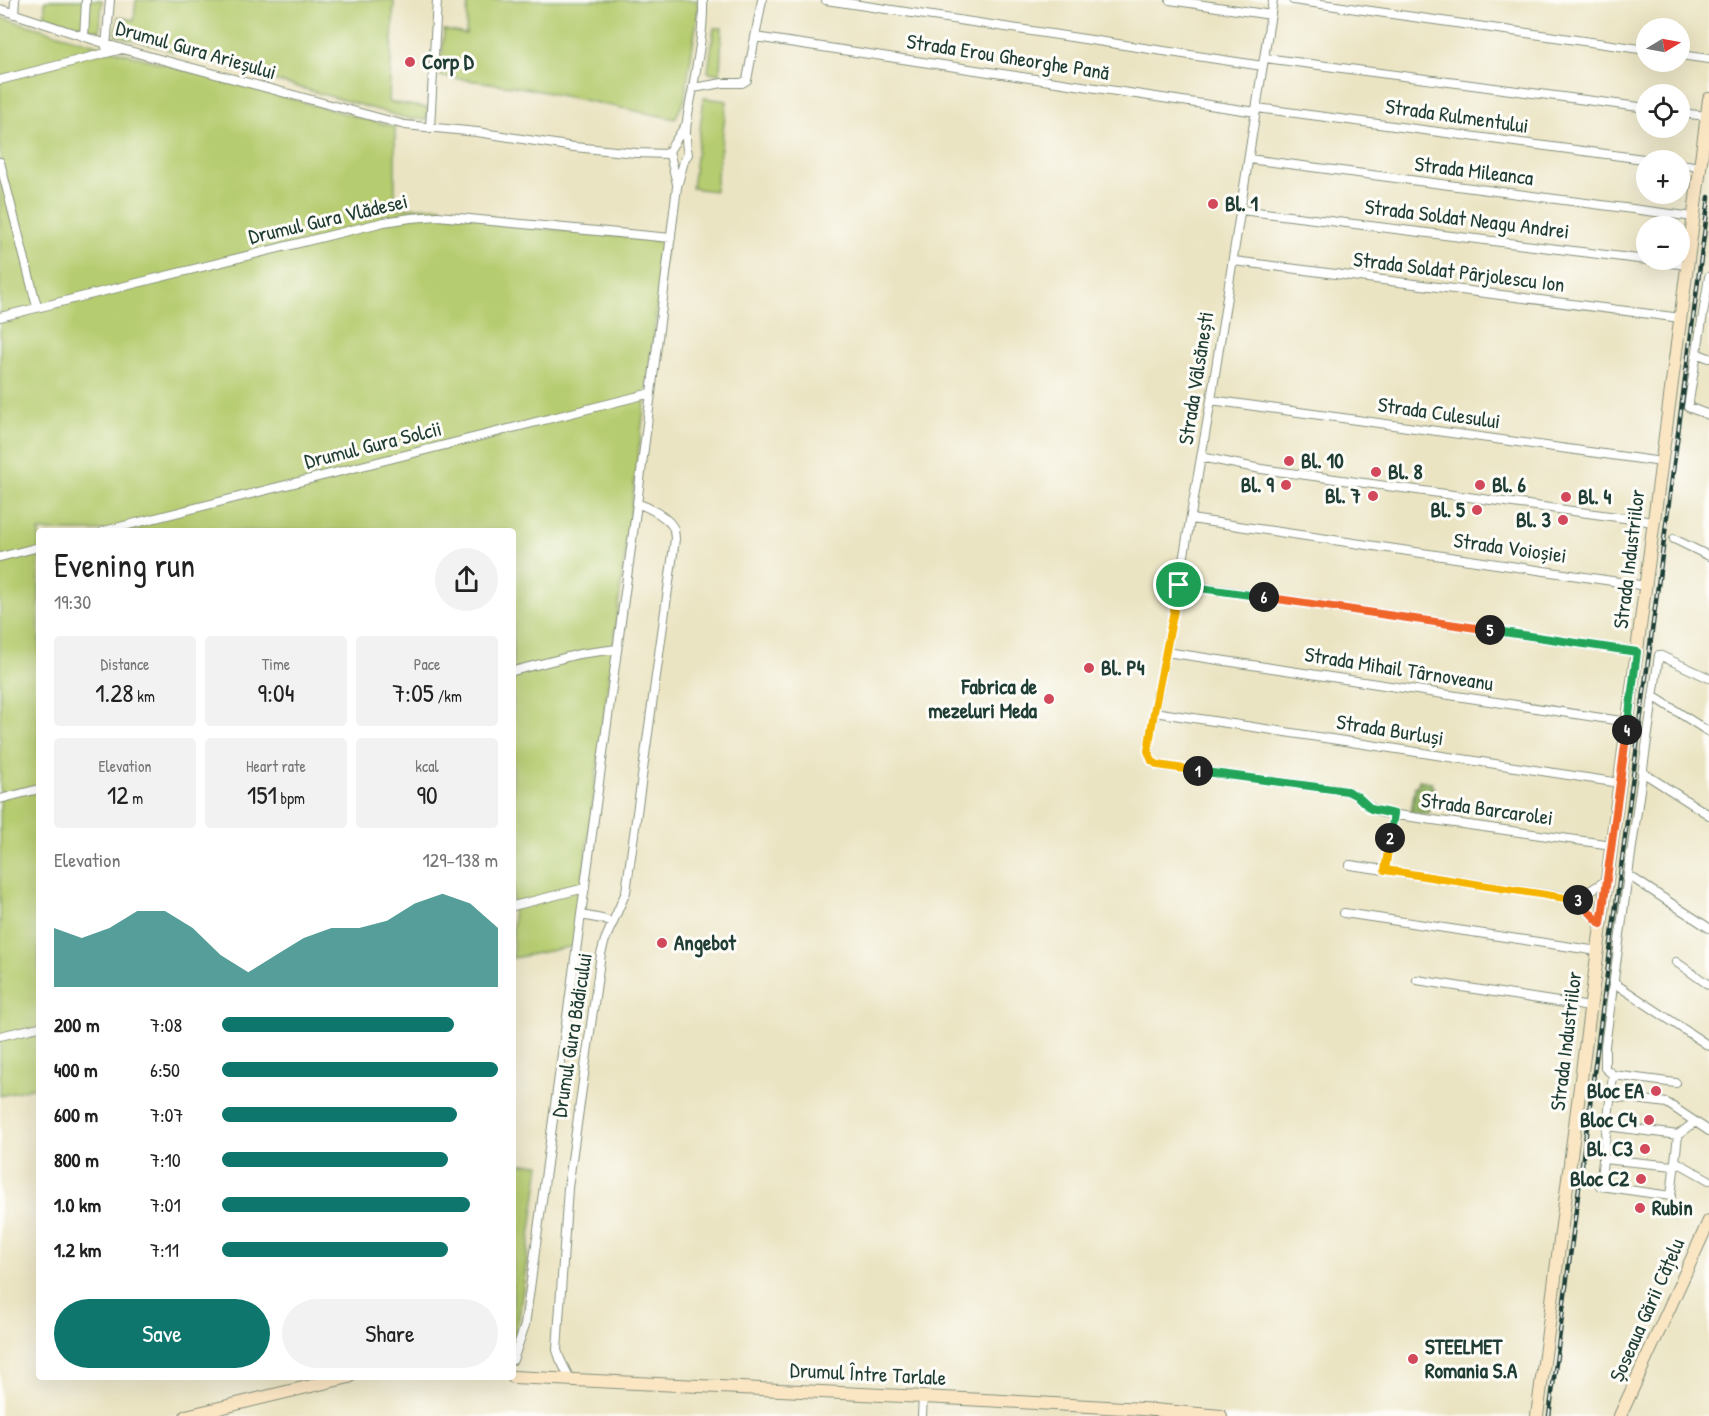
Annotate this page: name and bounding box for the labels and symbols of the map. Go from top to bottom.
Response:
street label: Drumul Gura Arieșului [112,13,280,86]
north arrow [1636,18,1690,72]
street label: Strada Erou Gheorghe Pană [905,26,1111,87]
place label: Corp D [422,47,475,77]
marker: Corp D [403,55,417,69]
street label: Strada Rulmentului [1384,91,1531,140]
street label: Strada Mileanca [1413,149,1535,192]
street label: Drumul Gura Vlădesei [245,186,410,251]
place label: Bl. 1 [1225,189,1259,218]
street label: Strada Soldat Neagu Andrei [1363,192,1571,245]
marker: Bl. 1 [1206,197,1220,211]
street label: Strada Soldat Pârjolescu Ion [1352,244,1566,299]
street label: Strada Vâlsănești [1171,309,1220,446]
street label: Strada Culesului [1376,390,1502,435]
street label: Drumul Gura Solcii [301,413,445,476]
place label: Bl. 10 [1301,446,1344,475]
marker: Bl. 10 [1282,454,1296,468]
place label: Bl. 8 [1388,457,1423,486]
marker: Bl. 8 [1369,465,1383,479]
place label: Bl. 9 [1241,470,1274,499]
place label: Bl. 6 [1492,470,1527,499]
marker: Bl. 9 [1279,478,1293,492]
marker: Bl. 6 [1473,478,1487,492]
place label: Bl. 7 [1325,481,1361,510]
place label: Bl. 4 [1578,482,1612,511]
street label: Strada Industriilor [1606,487,1651,630]
marker: Bl. 7 [1366,489,1380,503]
marker: Bl. 4 [1559,490,1573,504]
place label: Bl. 5 [1431,495,1465,524]
marker: Bl. 5 [1470,503,1484,517]
place label: Bl. 3 [1516,505,1552,534]
marker: Bl. 3 [1556,513,1570,527]
street label: Strada Voioșiei [1452,525,1568,570]
pin [1153,559,1204,610]
pin: 6 [1249,582,1279,612]
pin: 5 [1475,615,1505,645]
street label: Strada Mihail Târnoveanu [1303,639,1496,698]
place label: Bl. P4 [1101,653,1145,682]
marker: Bl. P4 [1082,661,1096,675]
place label: Fabrica de mezeluri Meda [928,672,1038,725]
marker: Fabrica de mezeluri Meda [1042,692,1056,706]
street label: Strada Burluși [1334,707,1446,752]
pin: 4 [1612,715,1642,745]
pin: 1 [1183,756,1213,786]
street label: Strada Barcarolei [1419,785,1555,832]
pin: 2 [1375,823,1405,853]
pin: 3 [1563,885,1593,915]
place label: Angebot [674,928,737,958]
marker: Angebot [655,936,669,950]
street label: Drumul Gura Bădicului [544,951,599,1119]
street label: Strada Industriilor [1543,969,1588,1112]
place label: Bloc EA [1587,1076,1645,1105]
marker: Bloc EA [1649,1084,1663,1098]
place label: Bloc C4 [1580,1105,1637,1134]
marker: Bloc C4 [1642,1113,1656,1127]
place label: Bl. C3 [1587,1134,1634,1163]
marker: Bl. C3 [1638,1142,1652,1156]
place label: Bloc C2 [1570,1164,1629,1193]
marker: Bloc C2 [1634,1172,1648,1186]
place label: Rubin [1652,1193,1693,1222]
marker: Rubin [1633,1201,1647,1215]
street label: Șoseaua Gării Cățelu [1602,1233,1691,1386]
place label: STEELMET Romania S.A [1425,1332,1518,1385]
marker: STEELMET Romania S.A [1406,1352,1420,1366]
street label: Drumul Între Tarlale [789,1355,947,1392]

